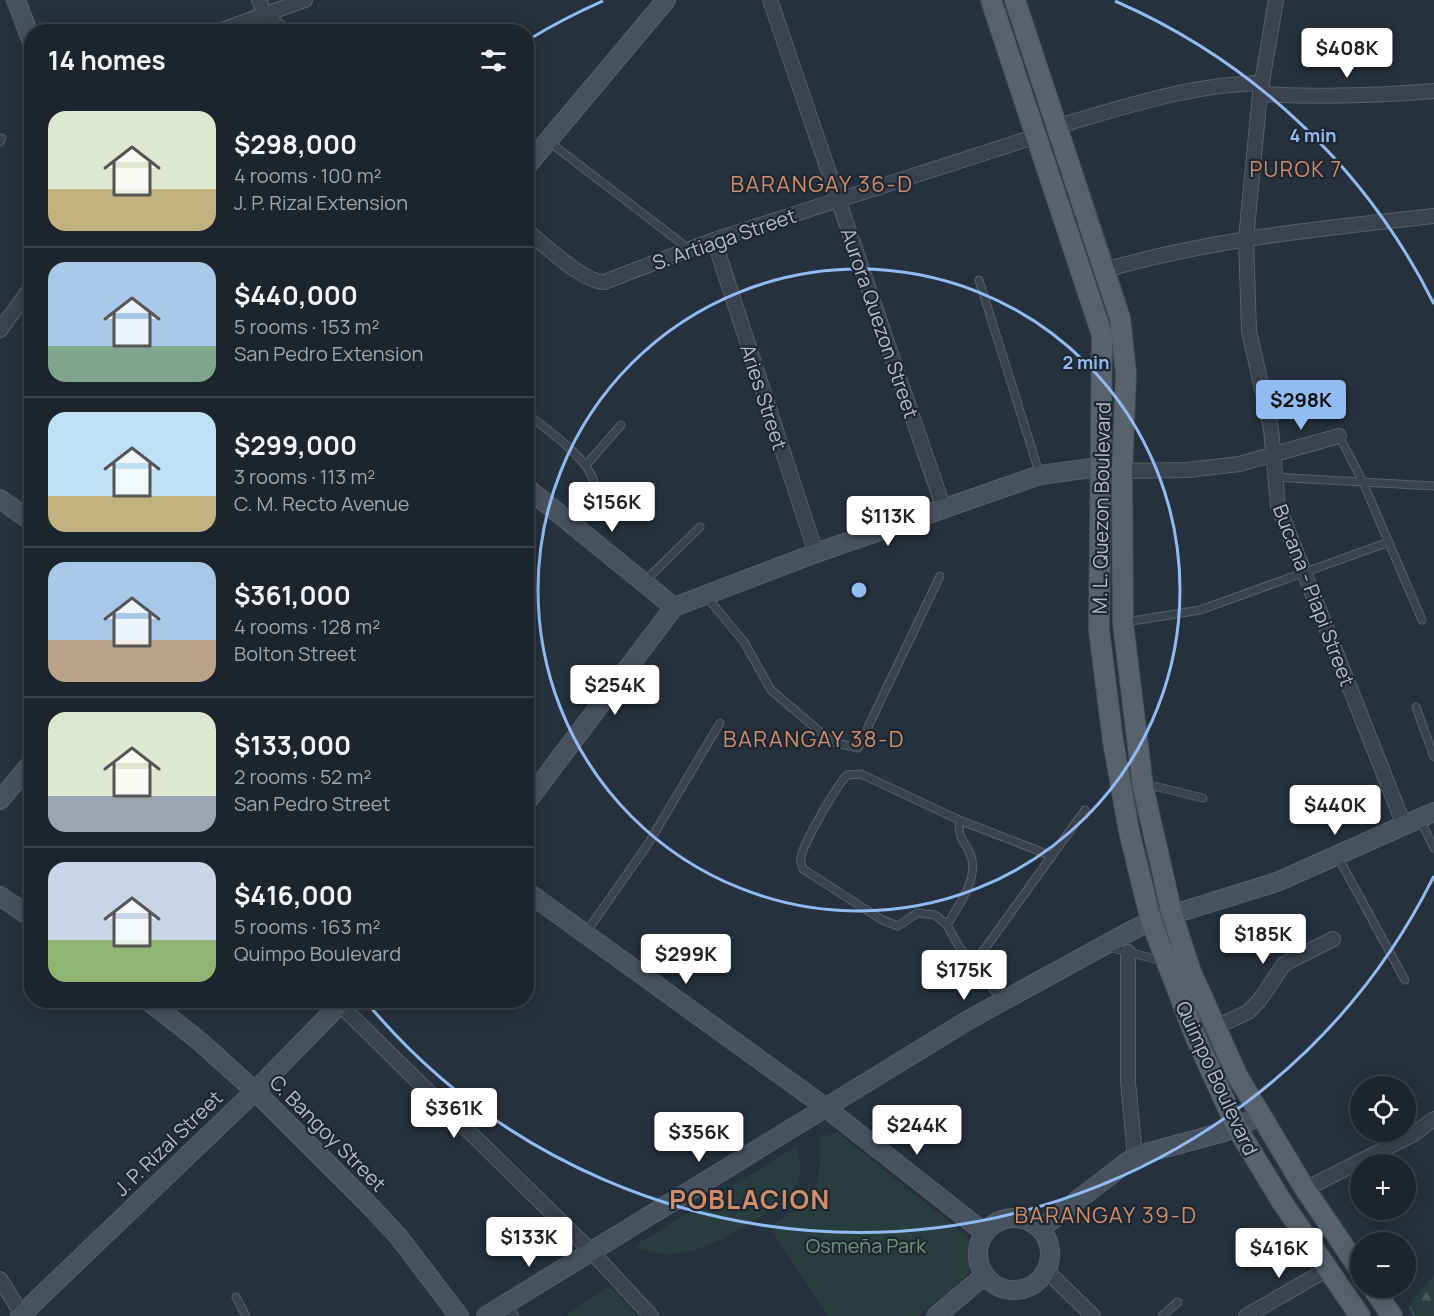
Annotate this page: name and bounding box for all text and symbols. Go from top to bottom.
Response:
pin: $408K [1305,28,1389,79]
text: $408K [1315,34,1379,61]
text: 14 homes [48,42,166,78]
icon: filters [477,44,510,77]
text: 4 min [1289,123,1337,147]
text: $298,000 [234,126,357,162]
icon: home [96,135,168,207]
district label: PUROK 7 [1249,155,1343,183]
text: 4 rooms · 100 m² [234,162,382,189]
district label: BARANGAY 36-D [730,169,914,199]
text: J. P. Rizal Extension [234,189,408,216]
street label: S. Artiaga Street [649,202,799,276]
street label: Aurora Quezon Street [835,224,925,422]
text: $440,000 [234,277,358,313]
icon: home [96,286,168,358]
text: 5 rooms · 153 m² [234,313,380,340]
text: San Pedro Extension [234,340,423,367]
street label: Aries Street [734,341,794,453]
text: 2 min [1063,350,1109,374]
pin: $298K [1259,380,1343,431]
text: $298K [1270,386,1332,413]
street label: M. L. Quezon Boulevard [1086,402,1116,614]
text: $299,000 [234,427,357,463]
icon: home [96,436,168,508]
text: 3 rooms · 113 m² [234,463,375,490]
pin: $156K [570,482,654,533]
text: $156K [583,488,641,515]
text: C. M. Recto Avenue [234,490,410,517]
pin: $113K [846,496,930,547]
street label: Bucana - Piapi Street [1267,500,1361,690]
text: $113K [861,502,915,529]
text: $361,000 [234,577,351,613]
centre of rings [849,580,869,600]
icon: home [96,586,168,658]
text: 4 rooms · 128 m² [234,613,380,640]
text: Bolton Street [234,640,357,667]
pin: $254K [573,665,657,716]
text: $254K [584,671,646,698]
district label: BARANGAY 38-D [723,724,905,754]
text: $133,000 [234,727,351,763]
icon: home [96,736,168,808]
text: 2 rooms · 52 m² [234,763,371,790]
pin: $440K [1293,785,1377,836]
text: San Pedro Street [234,790,390,817]
text: $440K [1304,791,1366,818]
text: $416,000 [234,877,353,913]
icon: home [96,886,168,958]
text: 5 rooms · 163 m² [234,913,380,940]
pin: $185K [1221,914,1305,965]
text: $185K [1234,920,1292,947]
pin: $299K [644,934,728,985]
text: Quimpo Boulevard [234,940,401,967]
text: $299K [655,940,717,967]
pin: $175K [922,950,1006,1001]
text: $175K [936,956,992,983]
street label: Quimpo Boulevard [1169,997,1265,1159]
street label: C. Bangoy Street [264,1069,392,1197]
map controls [1350,1076,1416,1298]
button: locate [1350,1076,1416,1142]
street label: J. P. Rizal Street [108,1084,228,1202]
pin: $361K [412,1088,496,1139]
text: $361K [425,1094,483,1121]
pin: $244K [875,1105,959,1156]
text: $244K [886,1111,948,1138]
pin: $356K [657,1112,741,1163]
text: $356K [668,1118,730,1145]
button: + [1350,1154,1416,1220]
district label: POBLACION [669,1181,831,1217]
district label: BARANGAY 39-D [1014,1200,1198,1230]
pin: $133K [487,1217,571,1268]
text: $133K [500,1223,558,1250]
pin: $416K [1237,1228,1321,1279]
park label: Osmeña Park [806,1232,927,1259]
button: − [1350,1232,1416,1298]
text: $416K [1250,1234,1308,1261]

